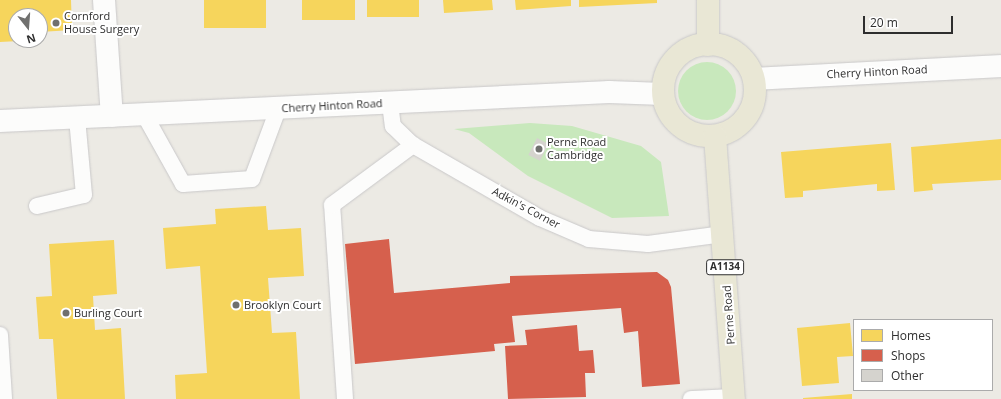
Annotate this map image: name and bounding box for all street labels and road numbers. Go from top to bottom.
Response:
street label: Cherry Hinton Road [826,63,928,81]
street label: Cherry Hinton Road [281,97,383,115]
street label: Adkin's Corner [490,185,562,231]
road number: A1134 [706,259,744,275]
street label: Perne Road [720,285,738,345]

